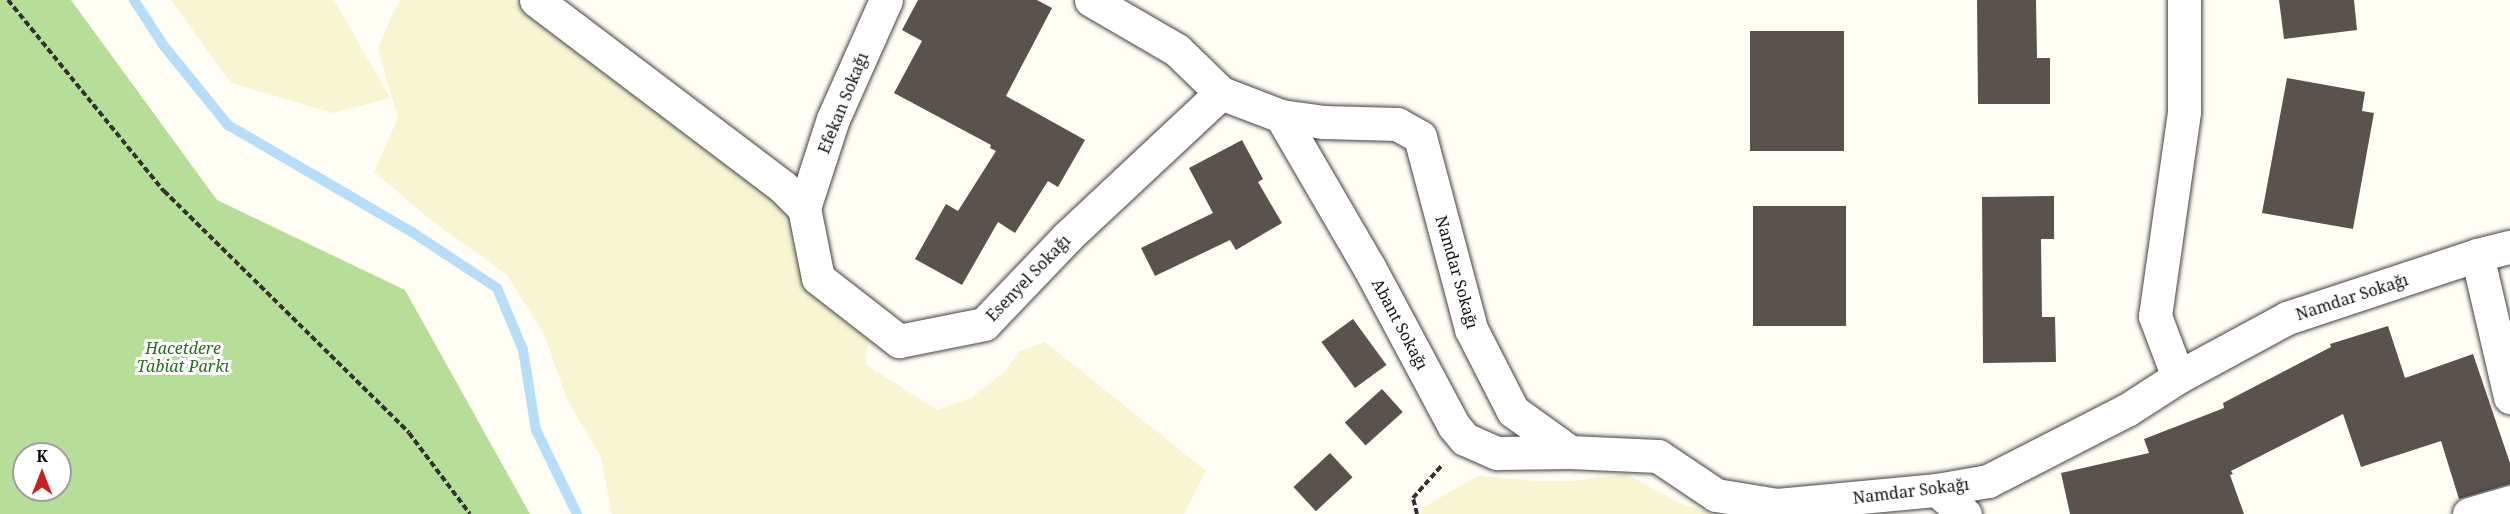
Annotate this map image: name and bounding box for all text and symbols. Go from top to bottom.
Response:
street label: Efekan Sokağı [814,50,872,156]
street label: Namdar Sokağı [1432,213,1482,331]
street label: Esenyel Sokağı [982,231,1074,325]
street label: Namdar Sokağı [2293,270,2411,324]
street label: Abant Sokağı [1368,275,1432,373]
park label: Hacetdere Tabiat Parkı [137,338,229,376]
north arrow [12,442,72,502]
text: K [36,445,48,467]
street label: Namdar Sokağı [1852,474,1970,508]

